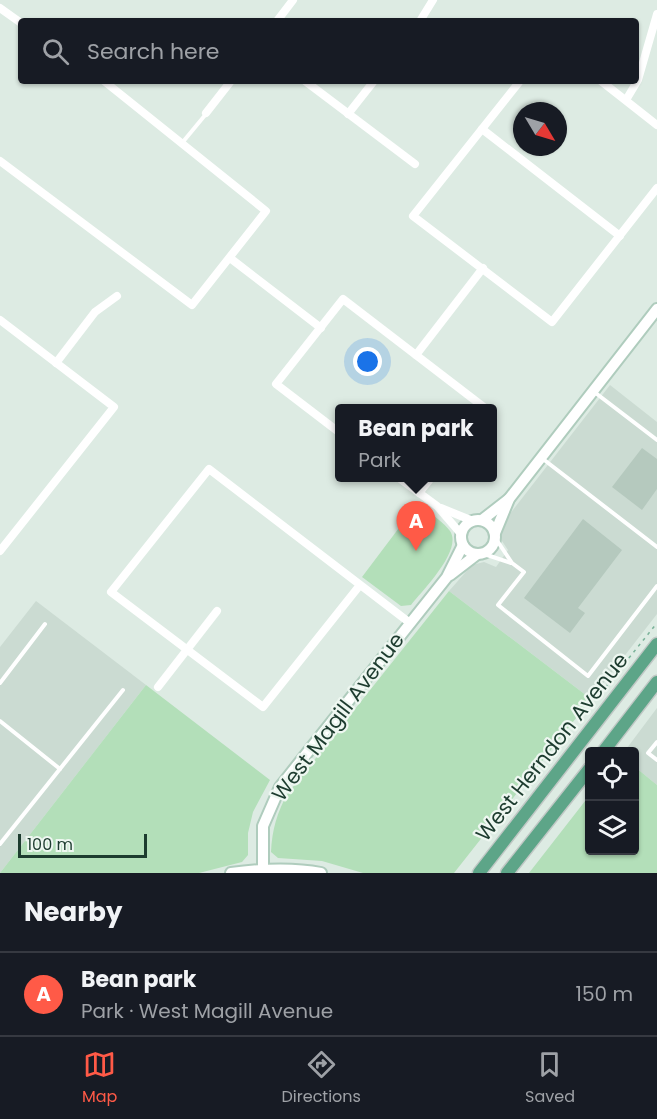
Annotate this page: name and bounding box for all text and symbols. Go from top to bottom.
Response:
search box [18,18,639,84]
icon: search [39,35,72,68]
text: Search here [87,36,220,67]
north arrow [513,102,567,156]
your location [353,347,382,376]
popup [335,404,497,482]
text: Bean park [358,413,474,444]
text: Park [358,446,401,474]
pin: A [396,502,436,551]
street label: West Magill Avenue [265,626,411,807]
street label: West Herndon Avenue [469,646,634,847]
map controls [585,747,639,855]
button: locate [585,747,639,801]
button: layers [585,801,639,855]
scale bar [18,831,147,858]
text: 100 m [27,833,73,856]
text: Nearby [24,894,122,930]
text: Bean park [81,964,196,995]
text: A [36,980,51,1008]
text: 150 m [576,980,633,1008]
text: Park · West Magill Avenue [81,997,333,1025]
tab: Map [82,1048,117,1109]
tab: Directions [282,1048,361,1109]
tab: Saved [525,1048,575,1109]

